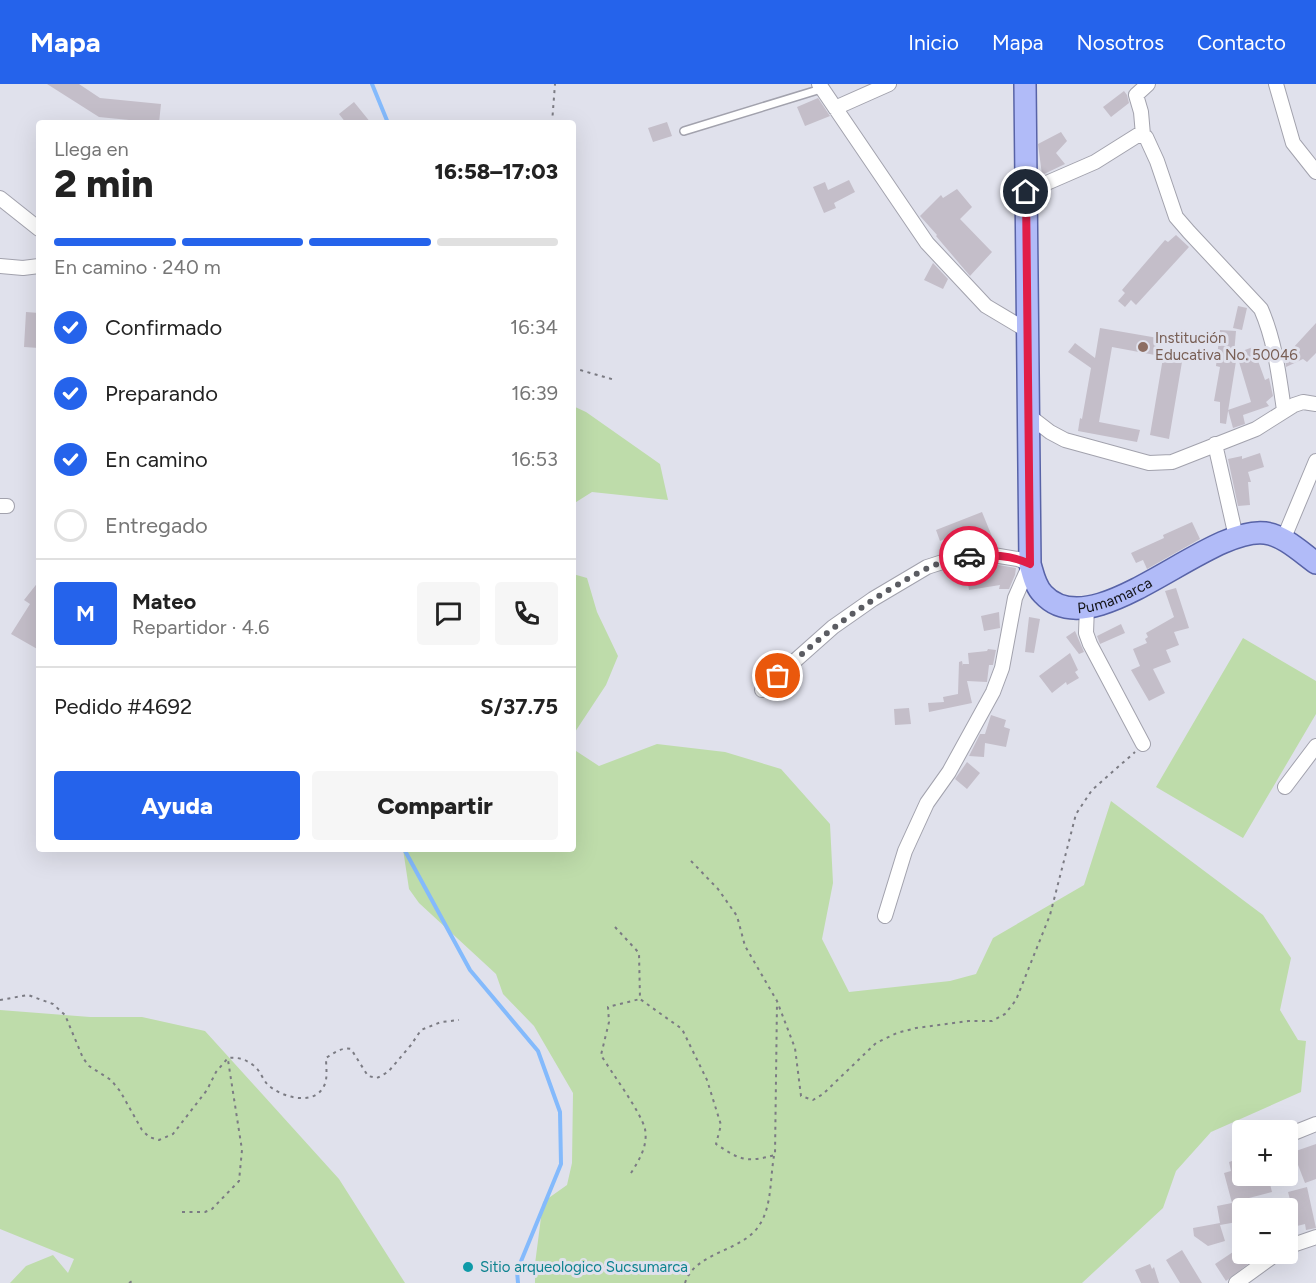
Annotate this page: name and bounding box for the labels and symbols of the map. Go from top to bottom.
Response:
pin [1000,166,1051,217]
place label: Institución Educativa No. 50046 [1155,329,1298,364]
marker: Institución Educativa No. 50046 [1136,340,1150,354]
courier [939,526,999,586]
street label: Pumamarca [1077,573,1155,617]
pin [752,650,803,701]
place label: Sitio arqueologico Sucsumarca [480,1258,688,1276]
marker: Sitio arqueologico Sucsumarca [461,1260,475,1274]

